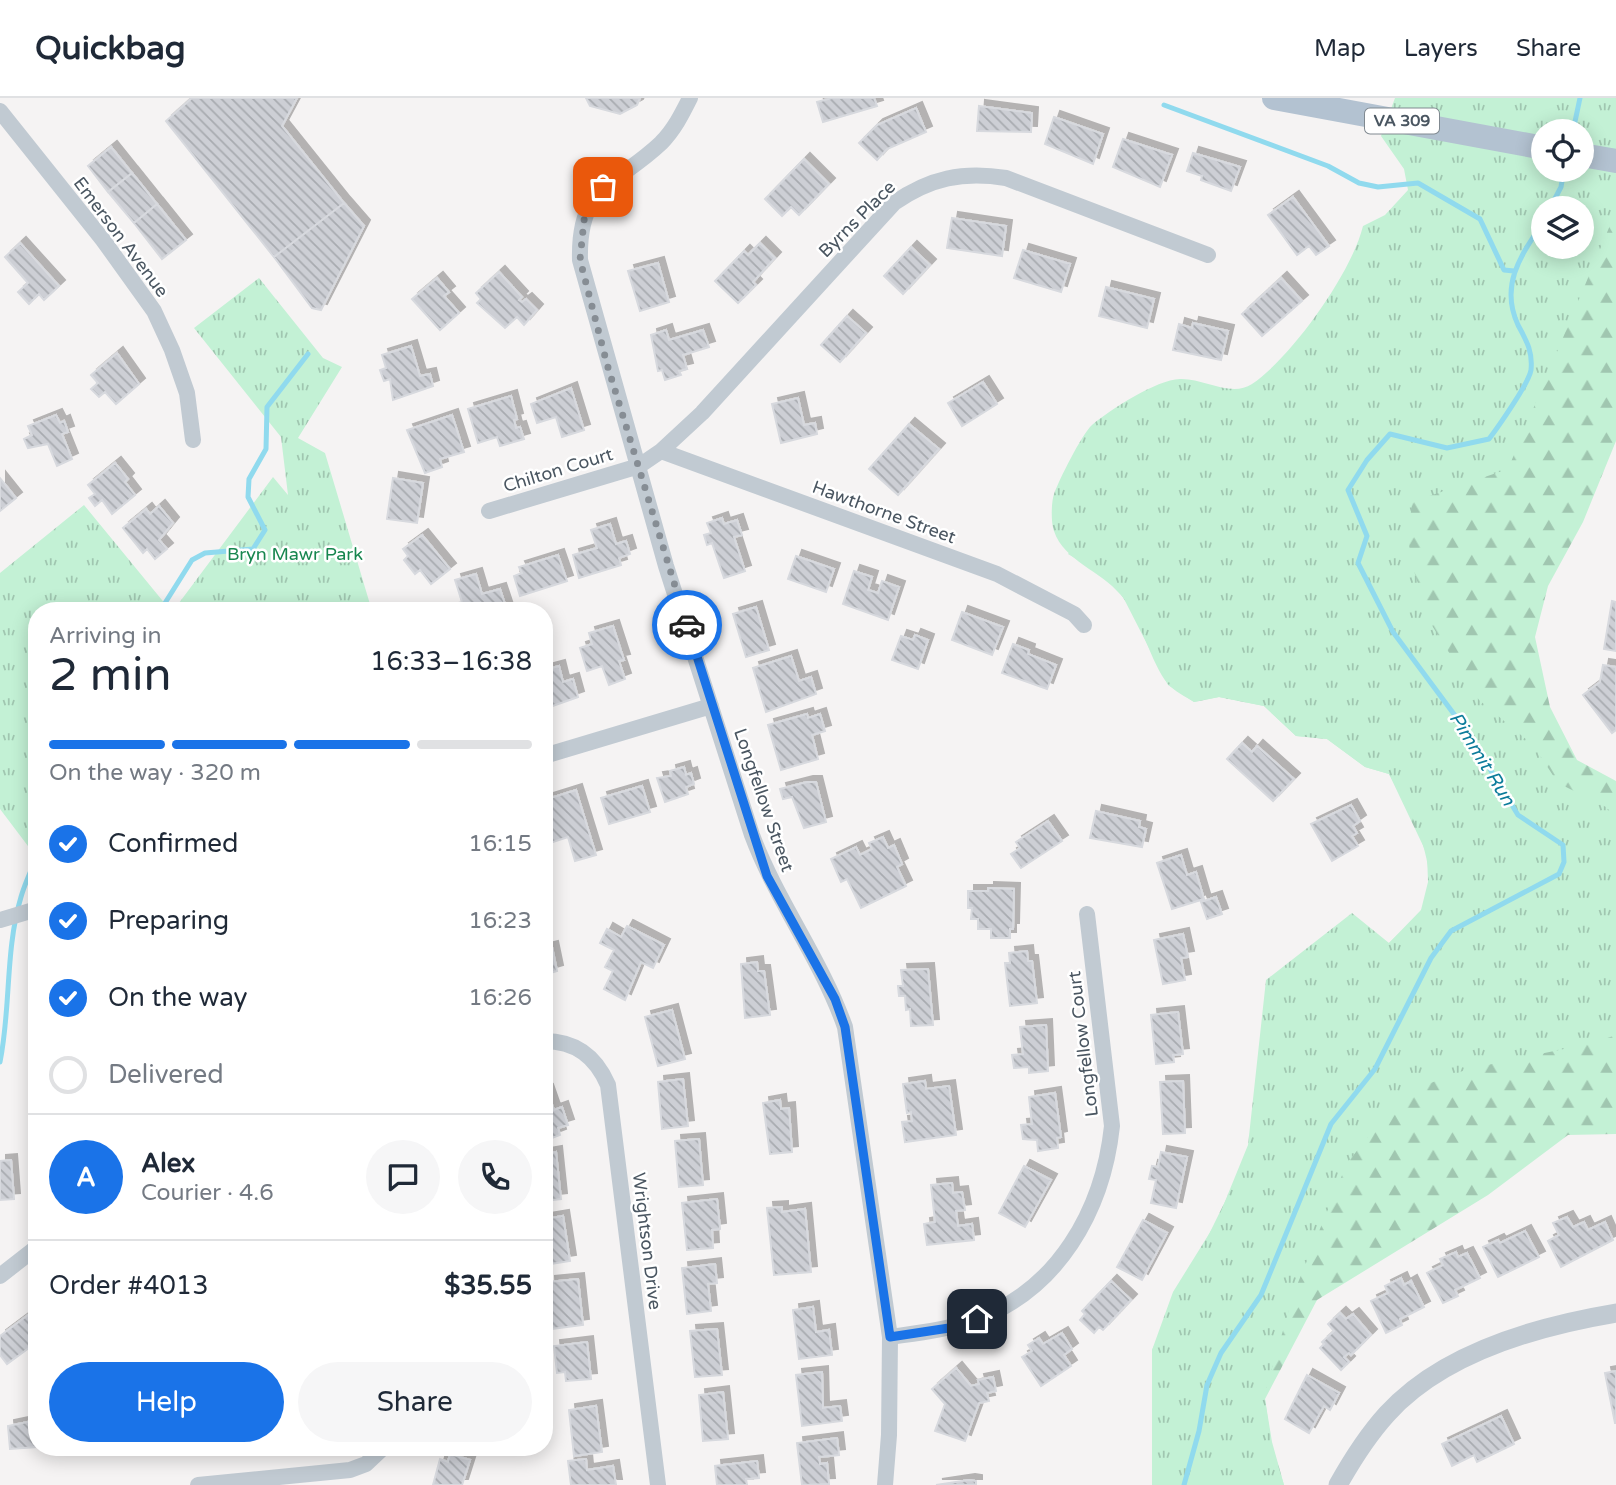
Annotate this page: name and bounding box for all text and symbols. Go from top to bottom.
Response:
text: Quickbag [35,29,186,68]
text: Map [1314,34,1366,63]
text: Layers [1404,34,1478,63]
text: Share [1516,34,1581,63]
road number: VA 309 [1365,108,1439,134]
map controls [1531,119,1594,259]
button: locate [1531,119,1594,182]
pin [573,157,633,217]
icon: bag [584,168,622,206]
street label: Emerson Avenue [69,173,173,301]
street label: Byrns Place [814,176,900,262]
button: layers [1531,196,1594,259]
street label: Chilton Court [500,443,616,497]
street label: Hawthorne Street [809,476,959,548]
park label: Bryn Mawr Park [227,543,363,565]
courier [652,590,722,660]
icon: car [668,606,706,644]
text: Arriving in [49,622,162,650]
text: 16:33–16:38 [370,646,532,677]
text: 2 min [49,648,172,703]
water label: Pimmit Run [1445,708,1520,810]
street label: Longfellow Street [729,725,799,875]
text: On the way · 320 m [49,759,261,787]
icon: check [49,825,87,863]
text: Confirmed [108,828,238,859]
text: 16:15 [468,830,532,858]
icon: check [49,902,87,940]
text: Preparing [108,905,229,936]
text: 16:23 [468,907,532,935]
street label: Longfellow Court [1063,970,1103,1118]
icon: check [49,979,87,1017]
text: On the way [108,982,248,1013]
text: 16:26 [468,984,532,1012]
text: Delivered [108,1059,224,1090]
button: chat [366,1140,440,1214]
button: phone [458,1140,532,1214]
text: Alex [141,1148,195,1179]
text: A [76,1162,96,1193]
street label: Wrightson Drive [628,1171,666,1311]
text: Courier · 4.6 [141,1179,274,1207]
text: Order #4013 [49,1270,209,1301]
text: $35.55 [444,1270,532,1301]
pin [947,1289,1007,1349]
icon: home [958,1300,996,1338]
button: Help [49,1362,284,1442]
button: Share [298,1362,532,1442]

